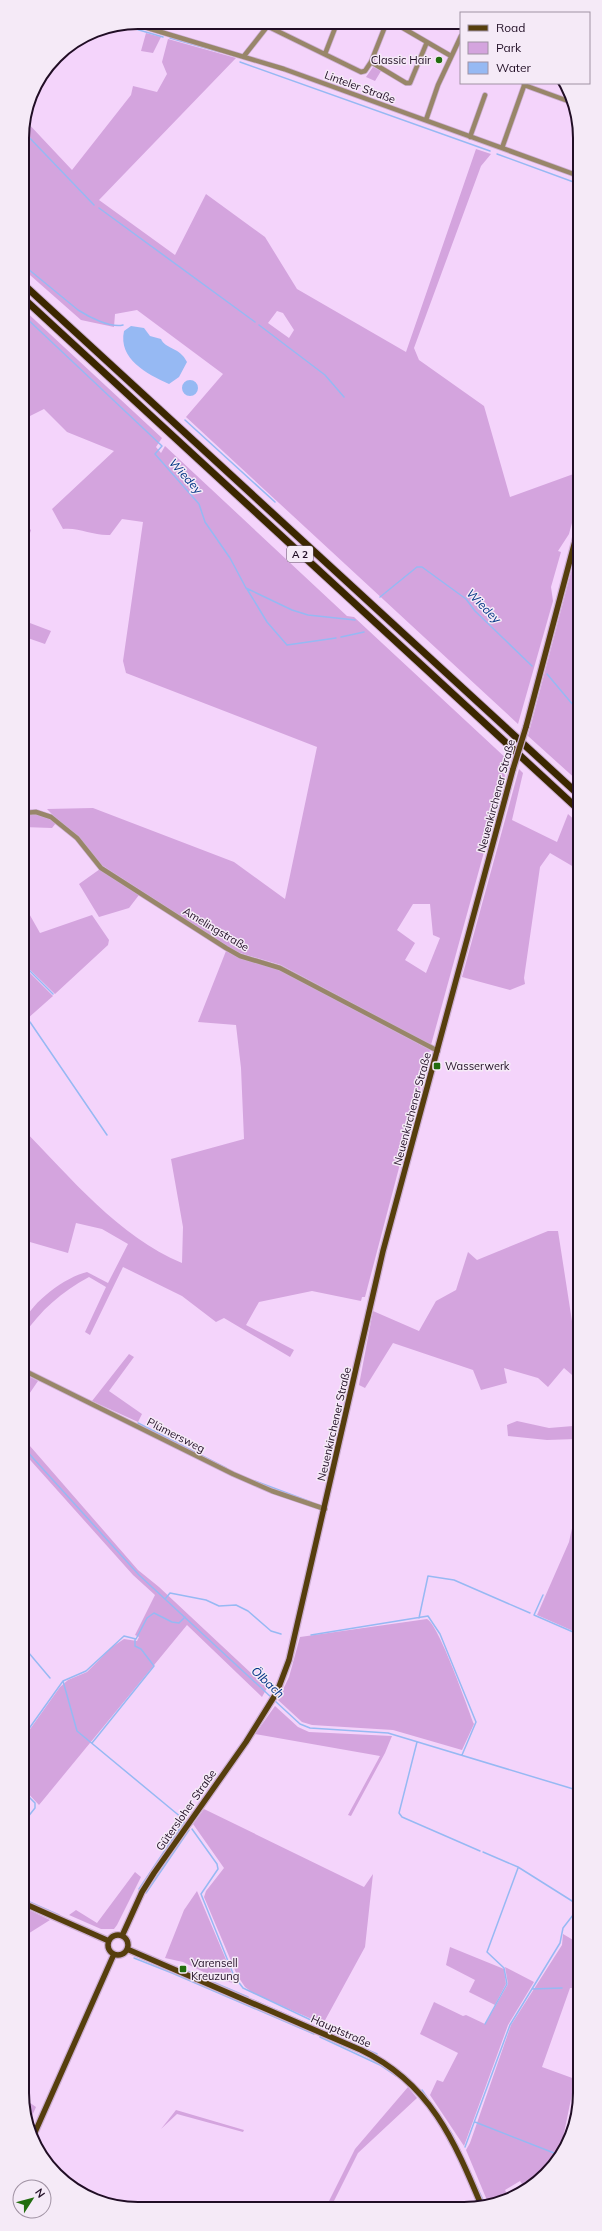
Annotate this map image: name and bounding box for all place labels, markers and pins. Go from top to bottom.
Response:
place label: Classic Hair [371,53,431,67]
marker: Classic Hair [434,55,444,65]
place label: Wasserwerk [445,1059,510,1073]
marker: Wasserwerk [432,1061,442,1071]
place label: Varensell Kreuzung [191,1956,239,1983]
marker: Varensell Kreuzung [178,1964,188,1974]

